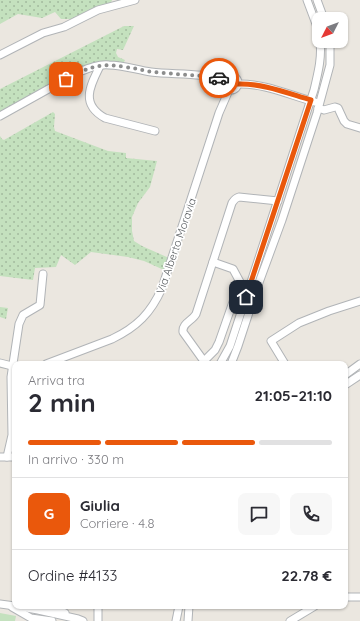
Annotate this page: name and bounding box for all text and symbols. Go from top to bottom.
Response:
north arrow [312,12,348,48]
map controls [312,12,348,48]
courier [199,58,239,98]
pin [49,62,83,96]
icon: car [208,67,230,89]
icon: bag [55,68,77,90]
street label: Via Alberto Moravia [153,196,199,296]
pin [229,280,263,314]
icon: home [235,286,257,308]
text: Arriva tra [28,372,85,388]
text: 2 min [28,386,96,419]
text: 21:05–21:10 [254,386,332,405]
text: In arrivo · 330 m [28,451,124,467]
button: chat [238,493,280,535]
button: phone [290,493,332,535]
text: Giulia [80,496,120,515]
text: G [44,504,54,523]
text: Corriere · 4.8 [80,515,154,531]
text: Ordine #4133 [28,566,117,585]
text: 22.78 € [281,566,332,585]

